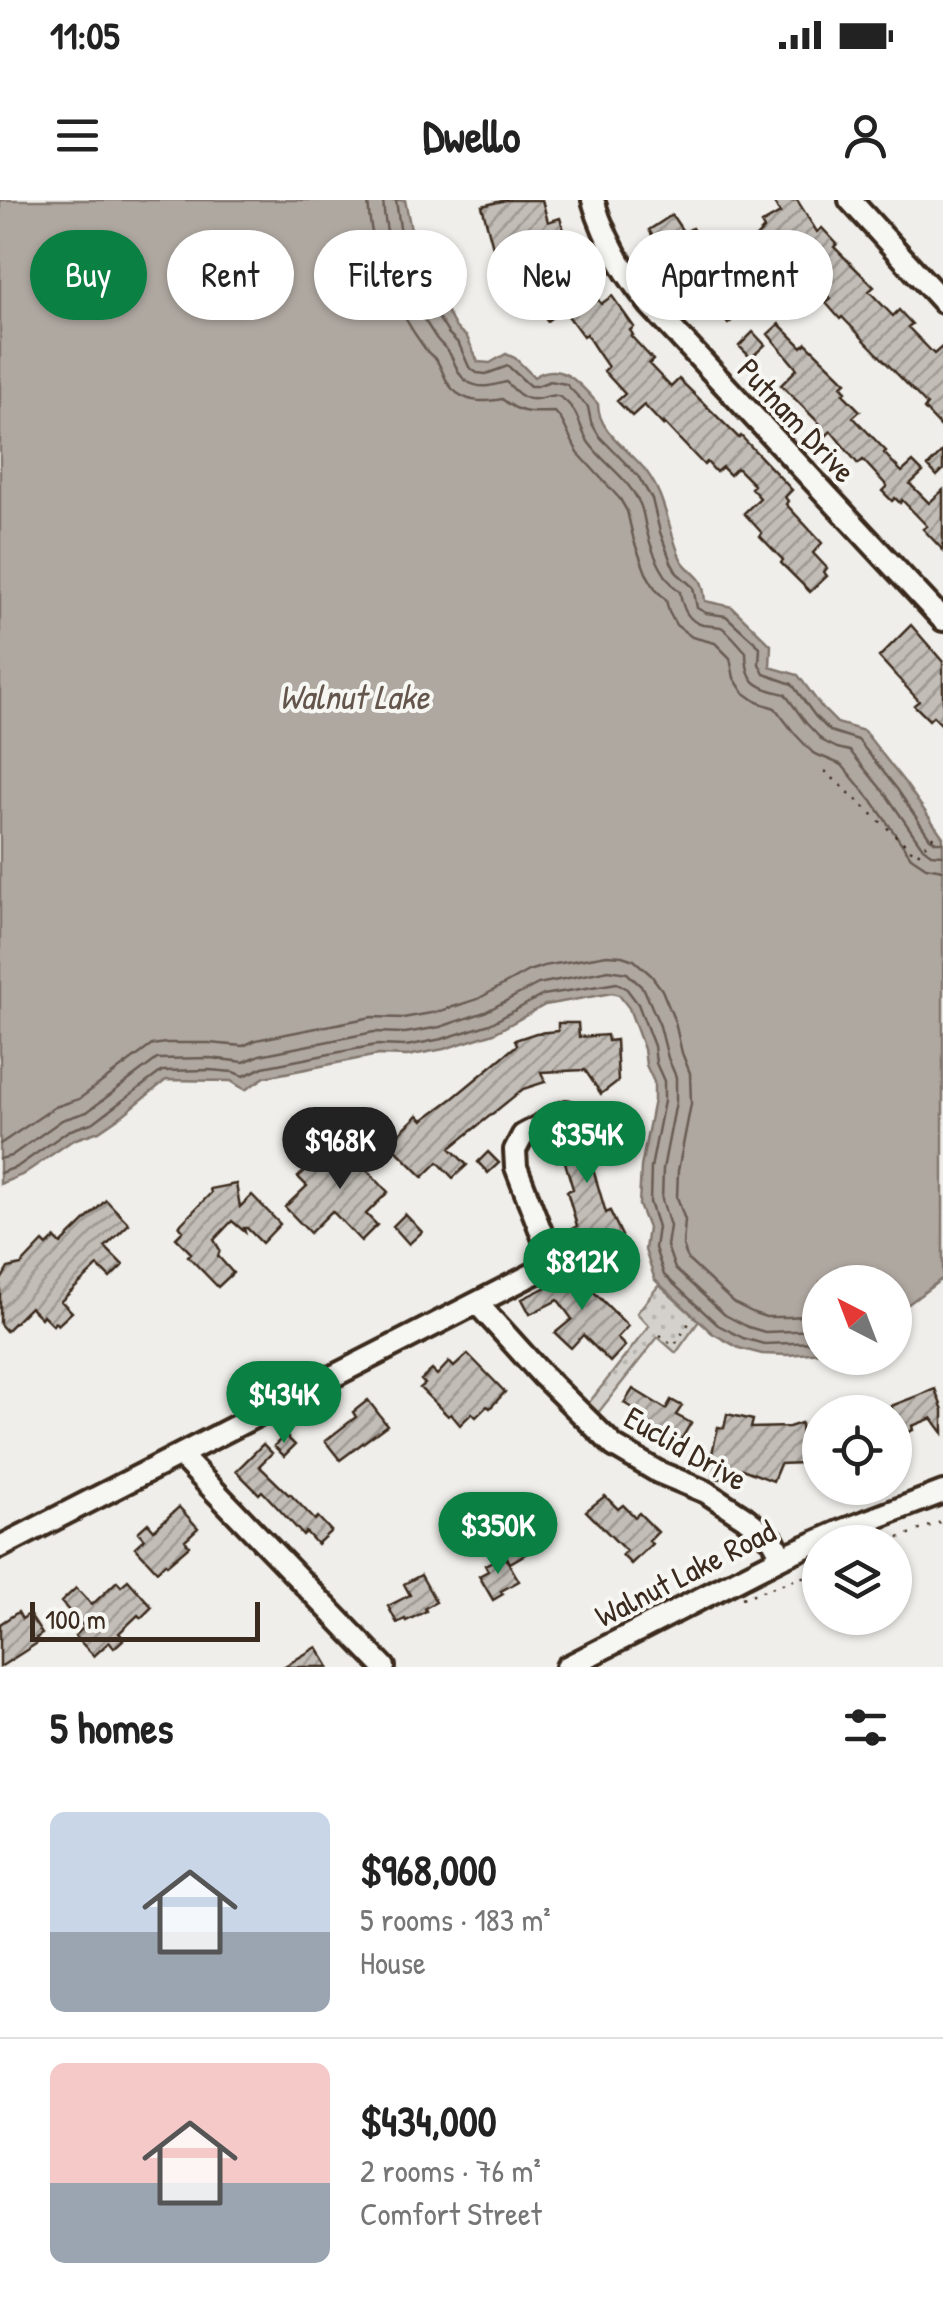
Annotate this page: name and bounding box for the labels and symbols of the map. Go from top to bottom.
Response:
street label: Putnam Drive [728,348,866,492]
water label: Walnut Lake [279,673,431,720]
pin: $354K [517,1101,657,1186]
pin: $968K [270,1107,410,1192]
pin: $812K [512,1228,652,1313]
north arrow [802,1265,912,1375]
pin: $434K [214,1361,354,1446]
street label: Euclid Drive [617,1396,755,1501]
pin: $350K [428,1492,568,1577]
street label: Walnut Lake Road [588,1509,782,1637]
scale bar [30,1597,260,1642]

